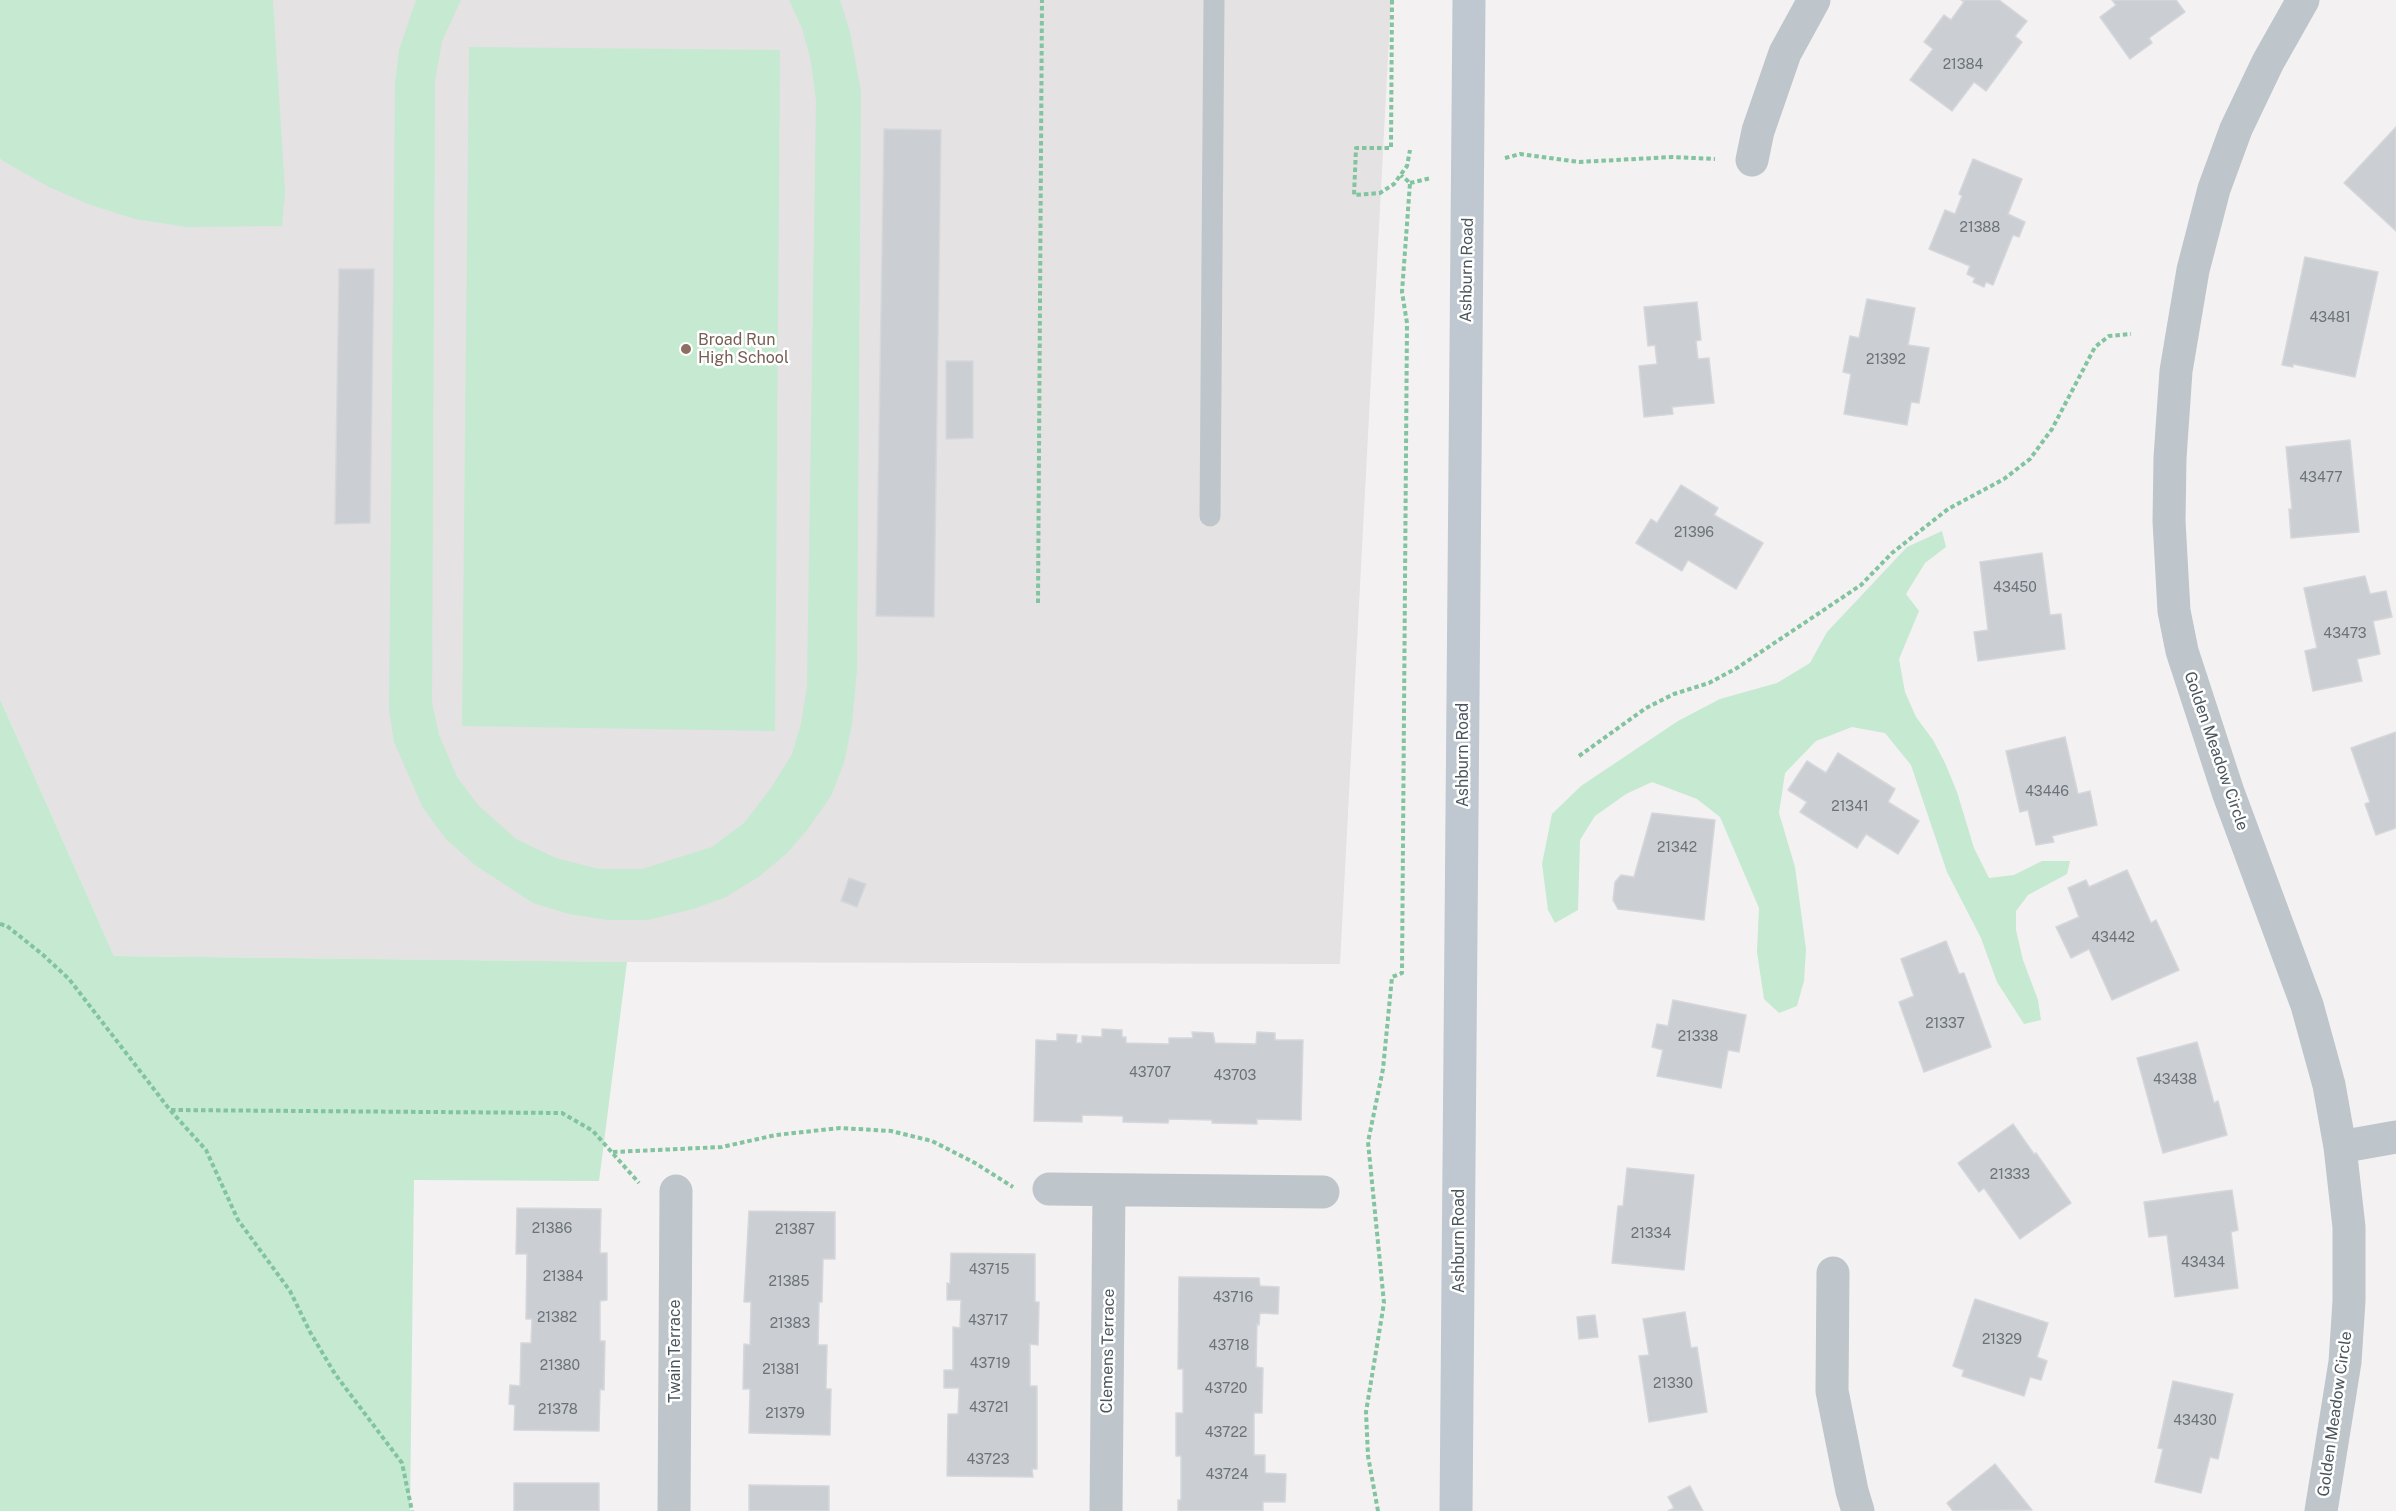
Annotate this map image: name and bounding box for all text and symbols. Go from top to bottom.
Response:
house number: 21384 [1943,57,1983,73]
street label: Ashburn Road [1456,218,1478,322]
house number: 21388 [1960,220,2000,236]
house number: 43481 [2309,310,2351,326]
place label: Broad Run High School [698,330,789,368]
marker: Broad Run High School [679,342,693,356]
house number: 21392 [1866,352,1906,368]
house number: 43477 [2299,470,2343,486]
house number: 21396 [1674,525,1714,541]
house number: 43450 [1993,580,2037,596]
house number: 43473 [2323,626,2367,642]
street label: Golden Meadow Circle [2180,669,2252,833]
street label: Ashburn Road [1453,703,1473,807]
house number: 43446 [2025,784,2069,800]
house number: 21341 [1831,799,1869,815]
house number: 21342 [1657,840,1697,856]
house number: 43442 [2091,930,2135,946]
house number: 21337 [1925,1016,1965,1032]
house number: 21338 [1678,1029,1718,1045]
house number: 43707 [1129,1065,1171,1081]
house number: 43703 [1214,1068,1256,1084]
house number: 43438 [2153,1072,2197,1088]
house number: 21333 [1990,1167,2030,1183]
street label: Ashburn Road [1449,1189,1469,1293]
house number: 21386 [532,1221,572,1237]
house number: 21387 [775,1222,815,1238]
house number: 21334 [1631,1226,1671,1242]
house number: 43434 [2181,1255,2225,1271]
house number: 43715 [969,1262,1009,1278]
house number: 21384 [543,1269,583,1285]
house number: 21385 [769,1274,809,1290]
street label: Clemens Terrace [1097,1288,1119,1414]
house number: 43716 [1213,1290,1253,1306]
street label: Twain Terrace [665,1299,685,1403]
house number: 21382 [537,1310,577,1326]
house number: 43717 [968,1313,1008,1329]
house number: 21383 [770,1316,810,1332]
street label: Golden Meadow Circle [2314,1330,2356,1498]
house number: 21329 [1982,1332,2022,1348]
house number: 43718 [1209,1338,1249,1354]
house number: 43719 [970,1356,1010,1372]
house number: 21380 [540,1358,580,1374]
house number: 21381 [762,1362,800,1378]
house number: 21330 [1653,1376,1693,1392]
house number: 43720 [1205,1381,1247,1397]
house number: 43721 [969,1400,1009,1416]
house number: 21378 [538,1402,578,1418]
house number: 21379 [765,1406,805,1422]
house number: 43430 [2173,1413,2217,1429]
house number: 43722 [1205,1425,1247,1441]
house number: 43723 [966,1452,1010,1468]
house number: 43724 [1205,1467,1249,1483]

